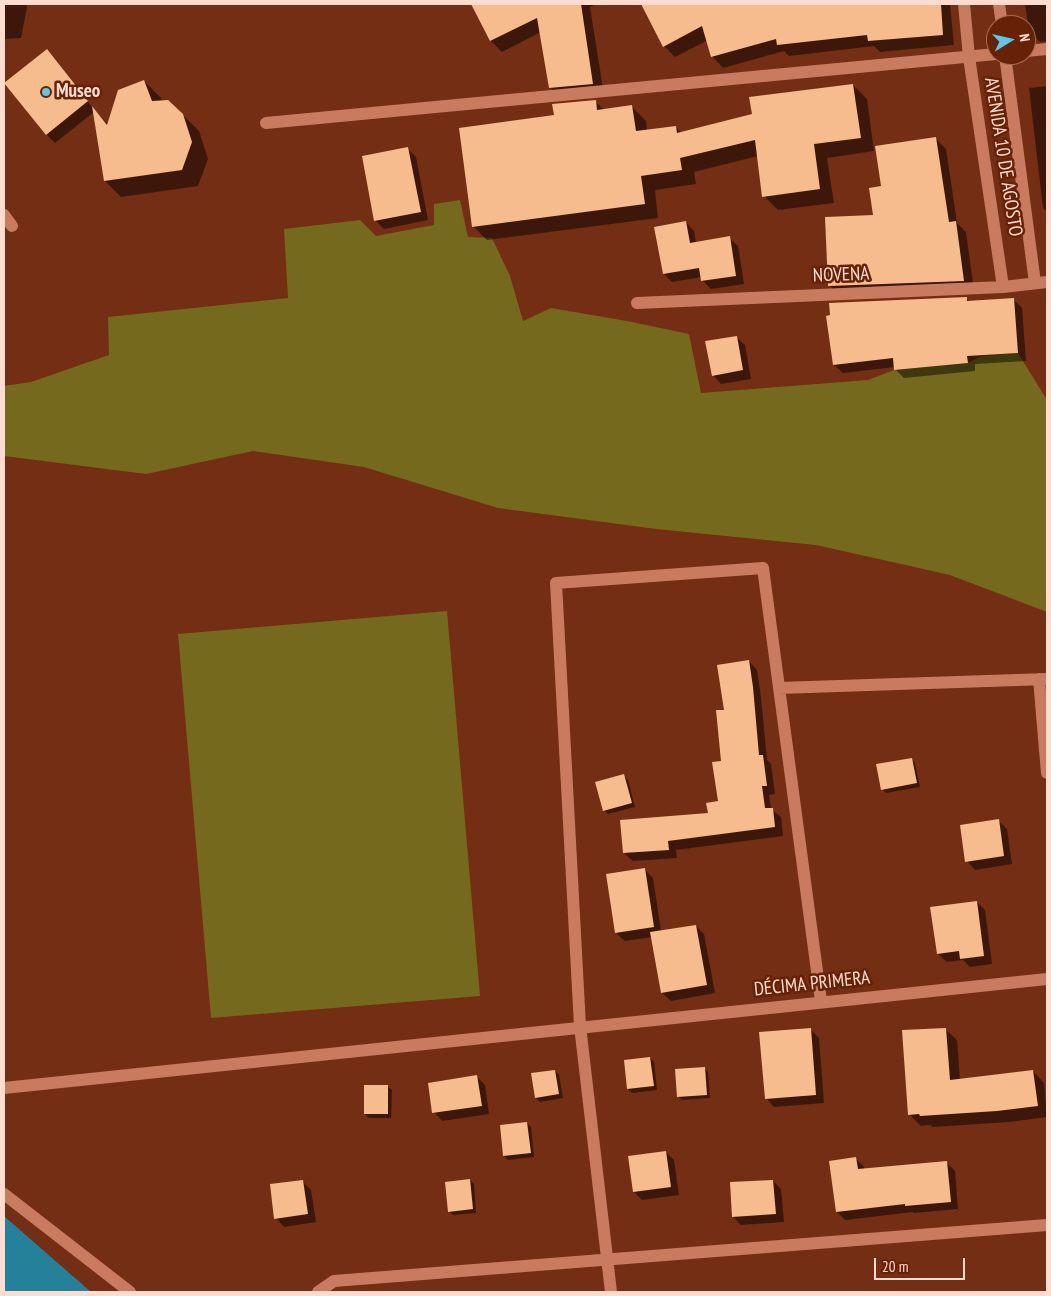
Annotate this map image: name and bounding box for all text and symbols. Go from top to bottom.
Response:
north arrow [986,15,1036,65]
text: N [1015,33,1034,43]
street label: AVENIDA 10 DE AGOSTO [979,76,1027,238]
place label: Museo [56,81,100,103]
marker: Museo [40,86,52,98]
street label: NOVENA [812,263,870,287]
street label: DÉCIMA PRIMERA [753,967,871,1001]
scale bar [876,1248,967,1280]
text: 20 m [882,1257,908,1276]

